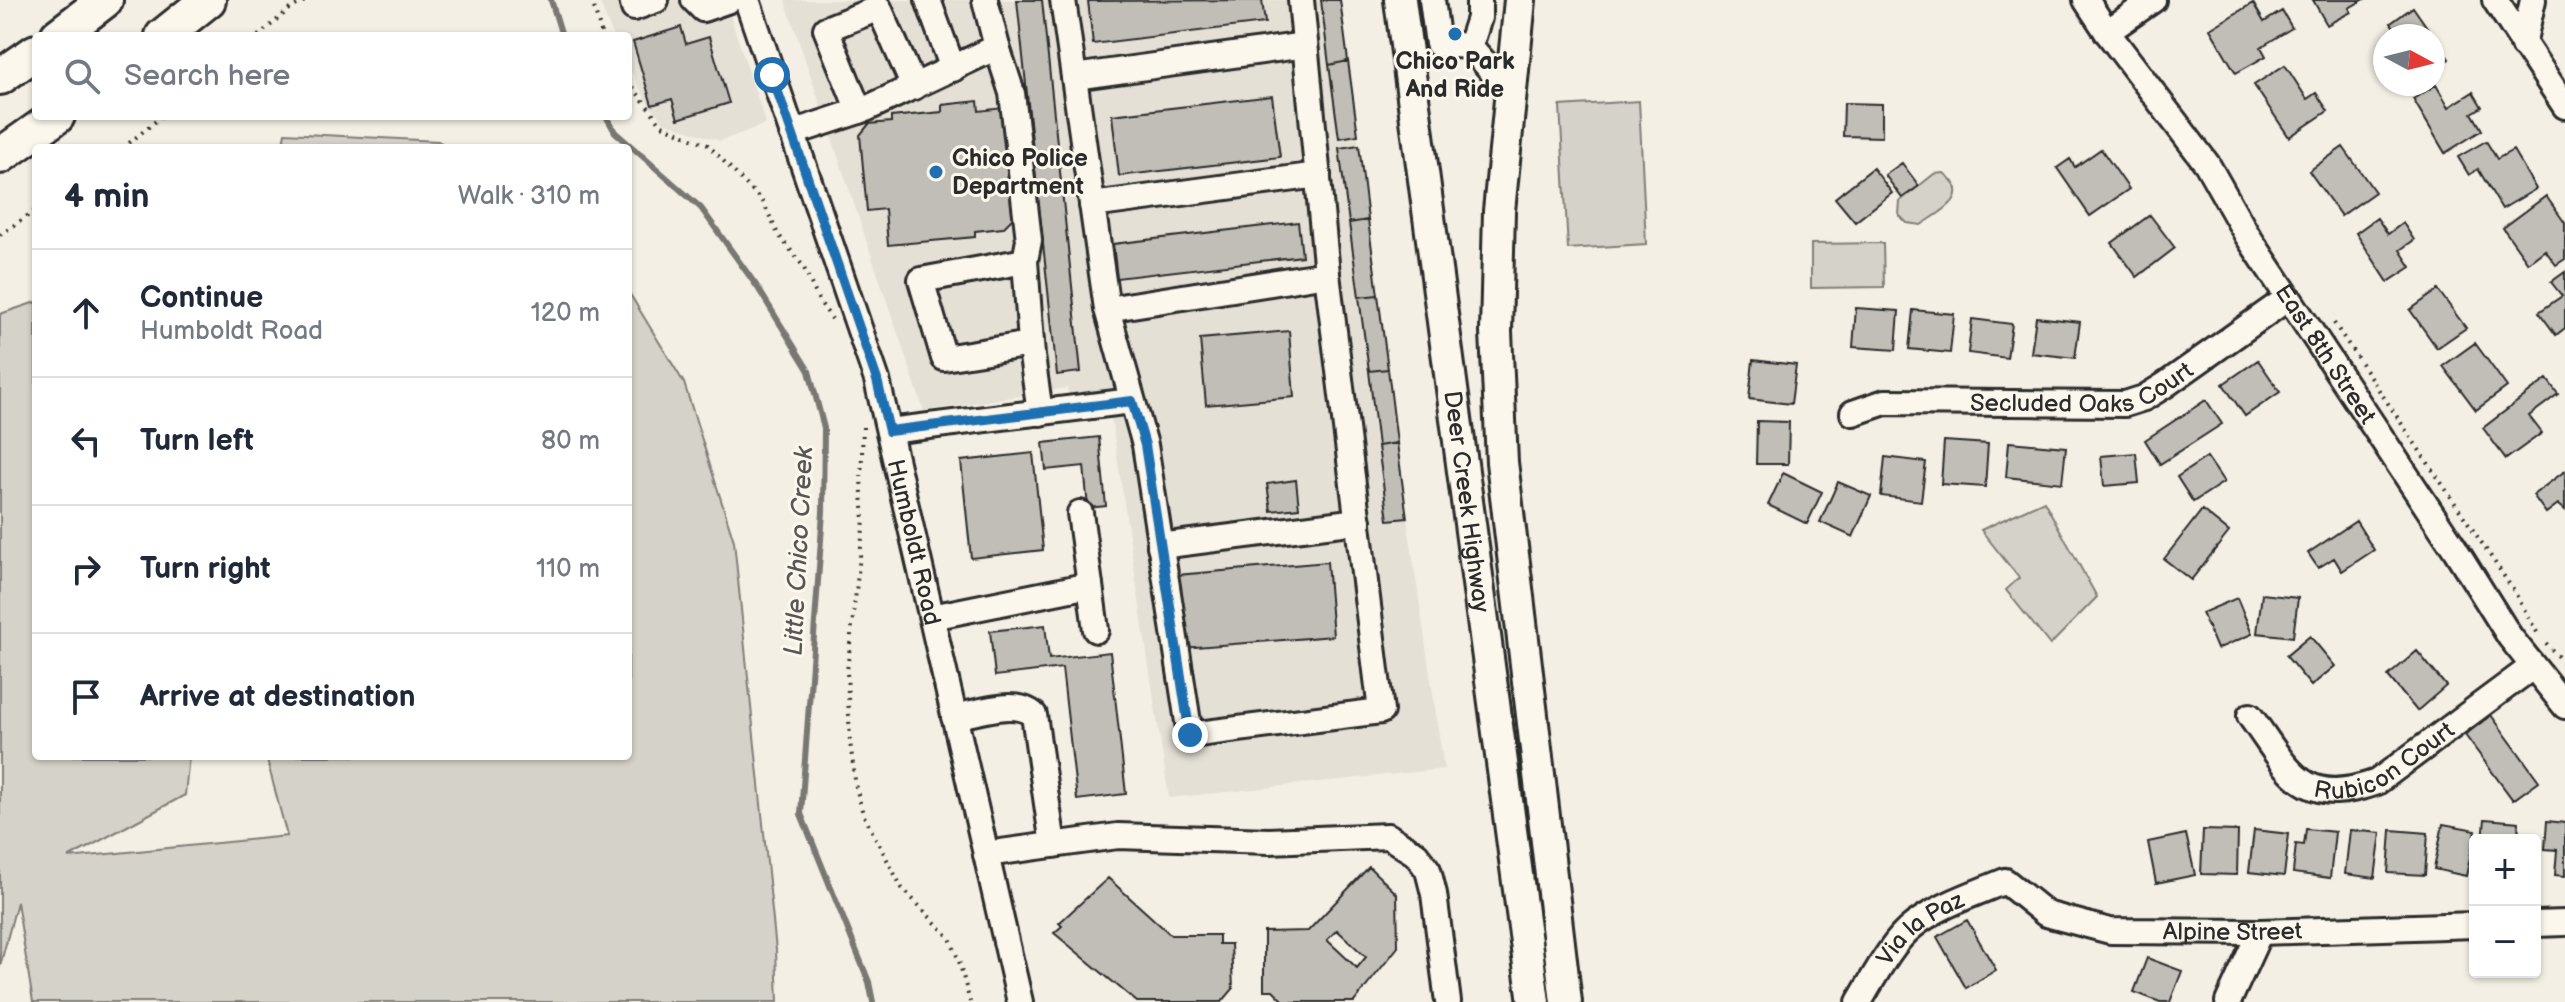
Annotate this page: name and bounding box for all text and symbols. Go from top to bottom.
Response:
north arrow [2373,24,2445,96]
marker: Chico Park And Ride [1446,25,1464,43]
search box [32,32,632,120]
place label: Chico Park And Ride [1395,47,1515,104]
icon: search [60,54,104,98]
route start [754,57,790,93]
text: Search here [124,58,290,94]
place label: Chico Police Department [952,144,1088,201]
marker: Chico Police Department [927,163,945,181]
text: 4 min [64,176,150,217]
text: Walk · 310 m [458,181,600,212]
street label: East 8th Street [2269,279,2382,430]
text: Continue [140,280,263,316]
icon: ahead [64,291,108,335]
text: 120 m [531,298,600,329]
text: Humboldt Road [140,316,323,347]
street label: Secluded Oaks Court [1970,355,2199,419]
street label: Deer Creek Highway [1437,389,1496,614]
icon: left [64,419,108,463]
text: Turn left [140,423,254,459]
text: 80 m [541,426,600,457]
water label: Little Chico Creek [779,444,821,656]
street label: Humboldt Road [881,457,947,628]
icon: right [64,547,108,591]
text: Turn right [140,551,271,587]
text: 110 m [536,554,600,585]
icon: arrive [64,675,108,719]
text: Arrive at destination [140,679,416,715]
street label: Rubicon Court [2312,715,2461,806]
route end [1172,717,1208,753]
map controls [2469,834,2541,978]
button: + [2469,834,2541,906]
street label: Via la Paz [1871,885,1969,971]
button: − [2469,906,2541,978]
street label: Alpine Street [2163,917,2303,947]

